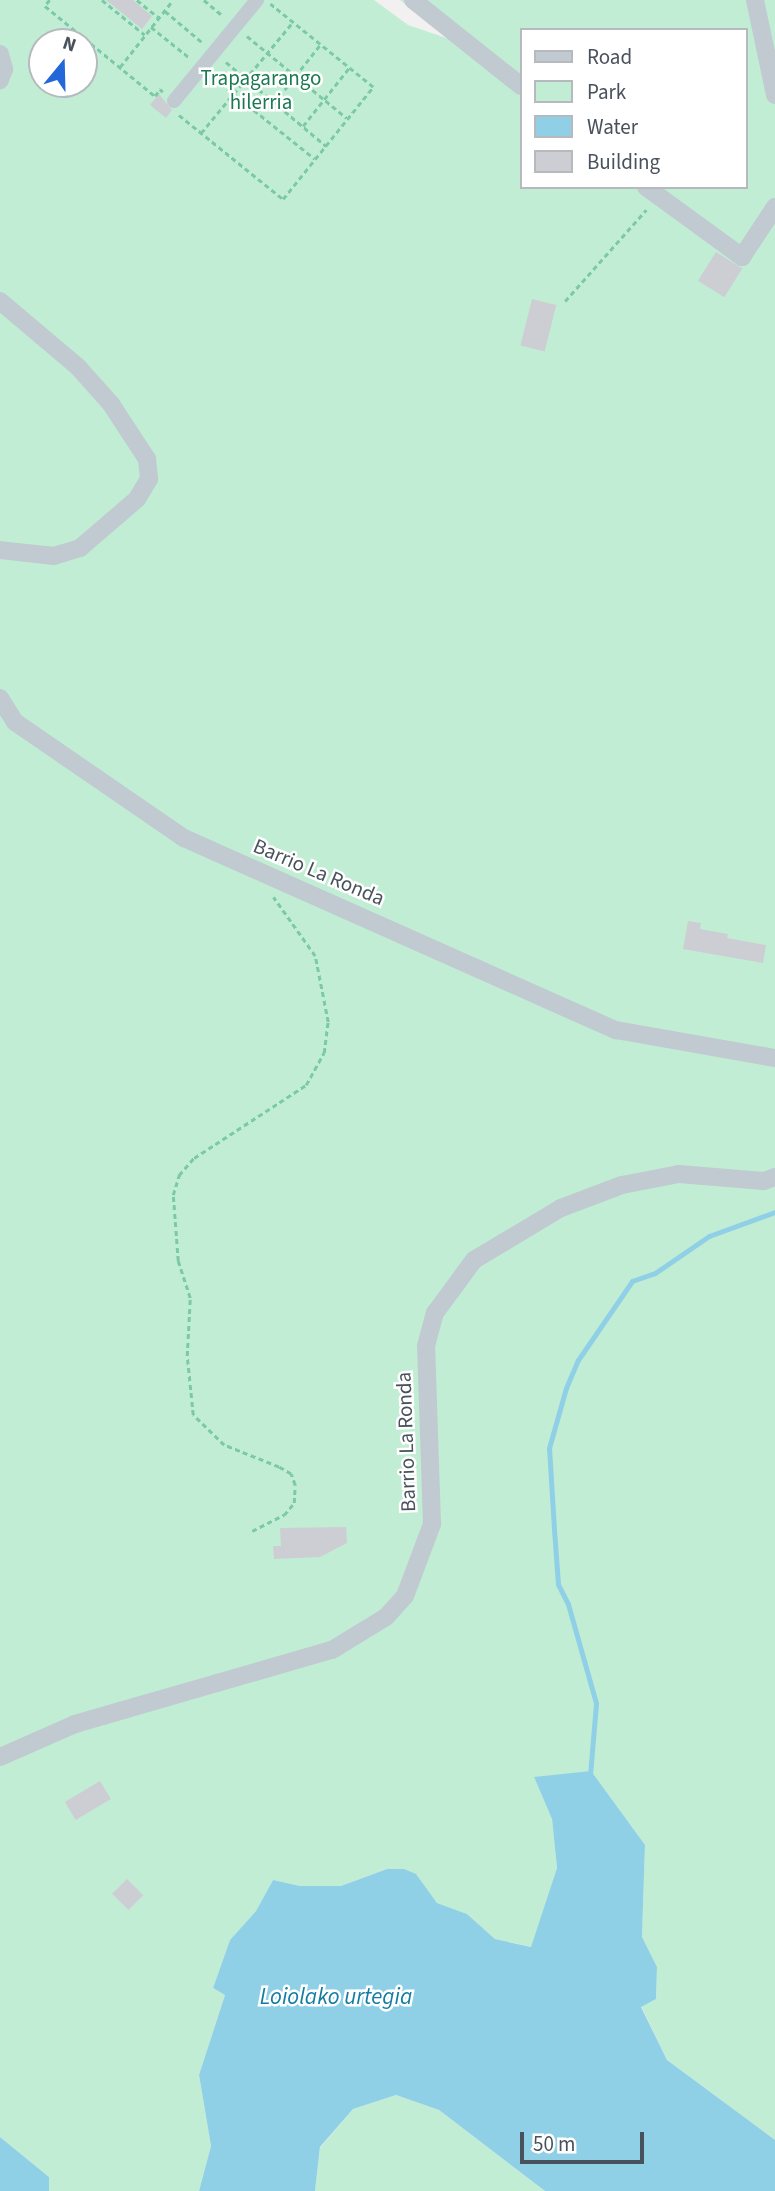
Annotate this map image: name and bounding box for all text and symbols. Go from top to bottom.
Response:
north arrow [28,28,98,98]
legend [520,28,747,189]
text: N [59,30,80,59]
text: Road [587,42,632,72]
park label: Trapagarango hilerria [201,65,321,115]
text: Park [587,77,626,107]
text: Water [587,112,638,142]
text: Building [587,147,660,177]
street label: Barrio La Ronda [250,833,388,911]
street label: Barrio La Ronda [391,1372,421,1512]
water label: Loiolako urtegia [260,1983,412,2011]
scale bar [523,2118,647,2162]
text: 50 m [533,2129,575,2159]

